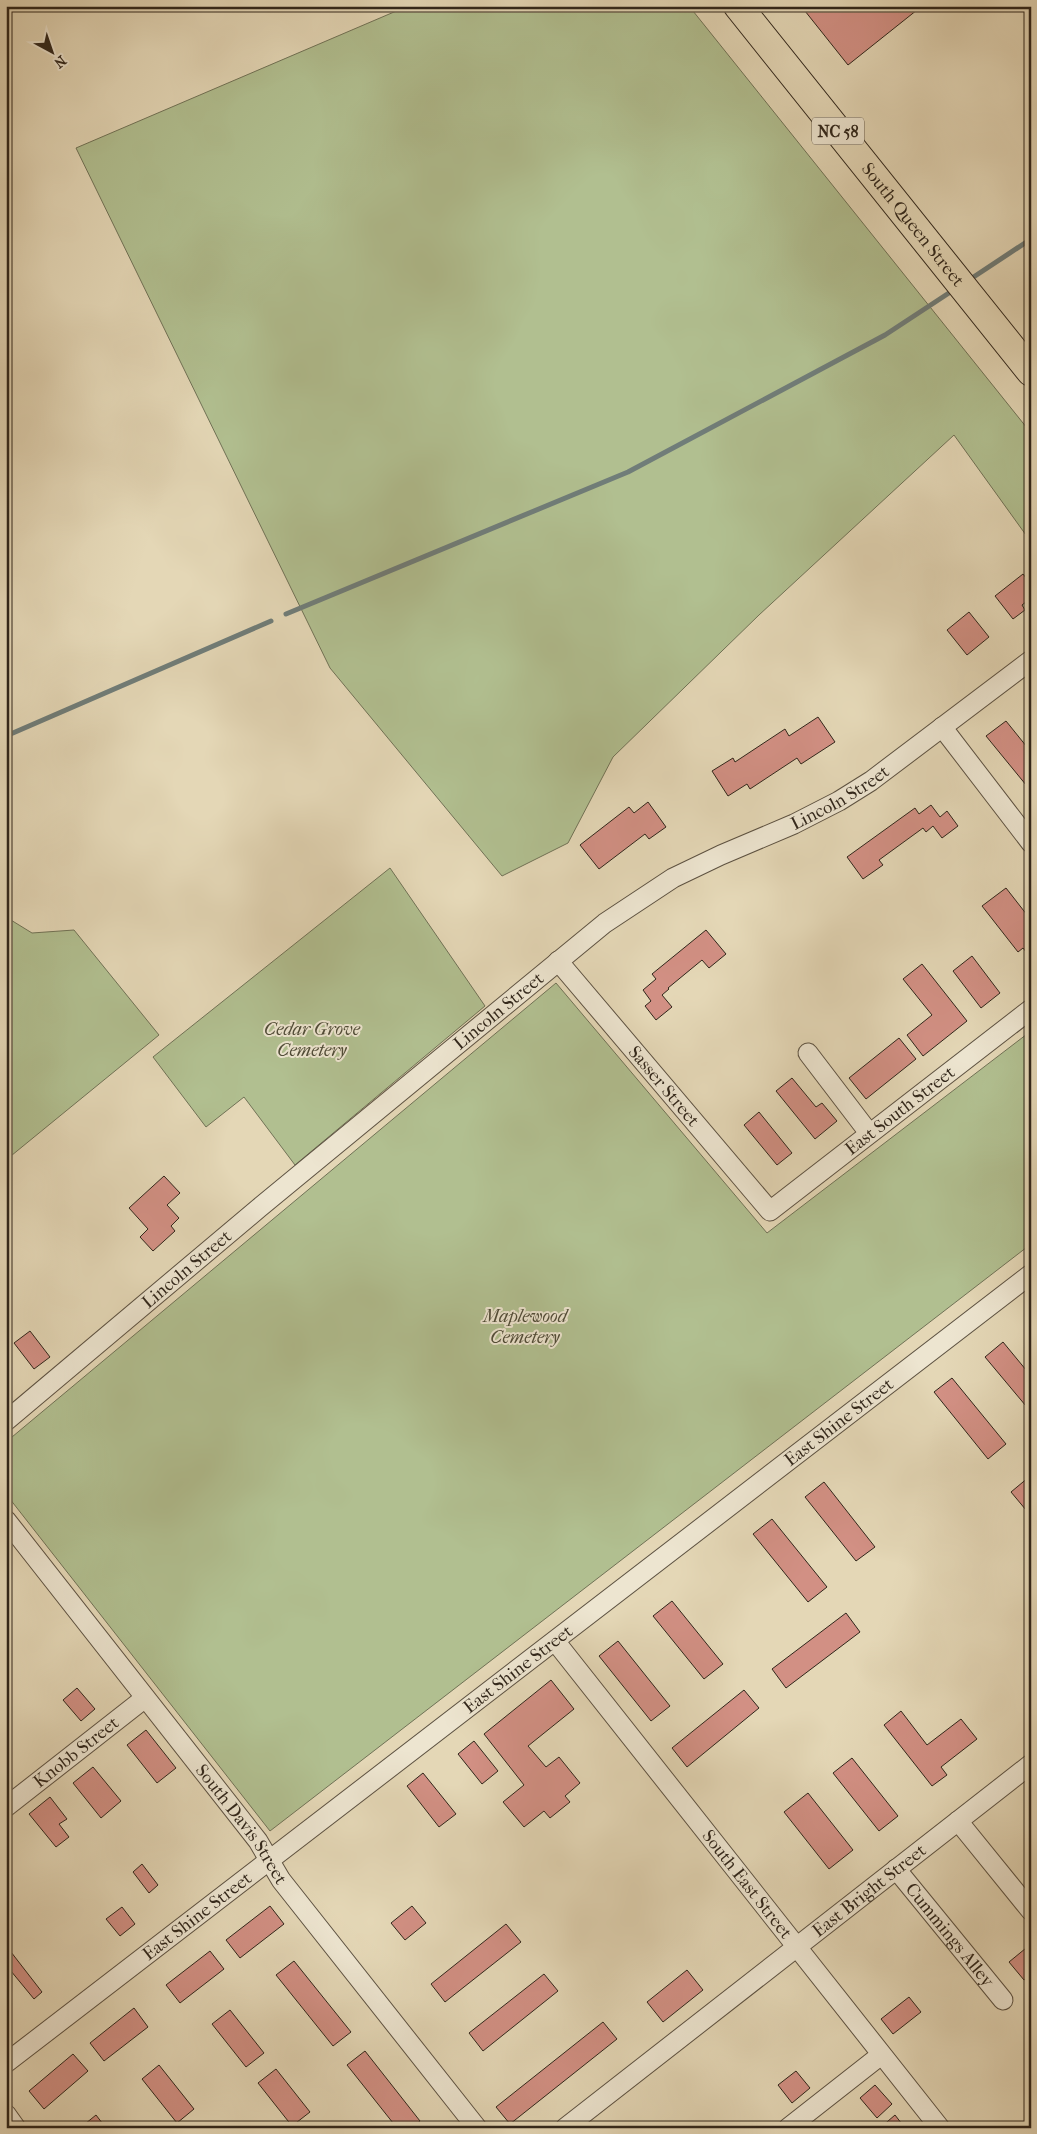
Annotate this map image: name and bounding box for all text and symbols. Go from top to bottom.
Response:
north arrow [28,28,78,78]
text: N [50,52,70,72]
road number: NC 58 [812,118,864,144]
street label: South Queen Street [857,158,969,291]
street label: Lincoln Street [787,760,894,834]
street label: Lincoln Street [449,967,548,1054]
park label: Cedar Grove Cemetery [264,1019,361,1061]
street label: Sasser Street [624,1042,704,1131]
street label: East South Street [841,1061,959,1159]
street label: Lincoln Street [138,1225,236,1313]
park label: Maplewood Cemetery [481,1306,570,1348]
street label: East Shine Street [780,1373,898,1470]
street label: East Shine Street [459,1620,577,1717]
street label: Knobb Street [29,1712,123,1792]
street label: South Davis Street [191,1760,292,1889]
street label: South East Street [698,1826,797,1943]
street label: East Bright Street [808,1839,931,1941]
street label: East Shine Street [138,1867,256,1964]
street label: Cummings Alley [901,1879,999,1992]

